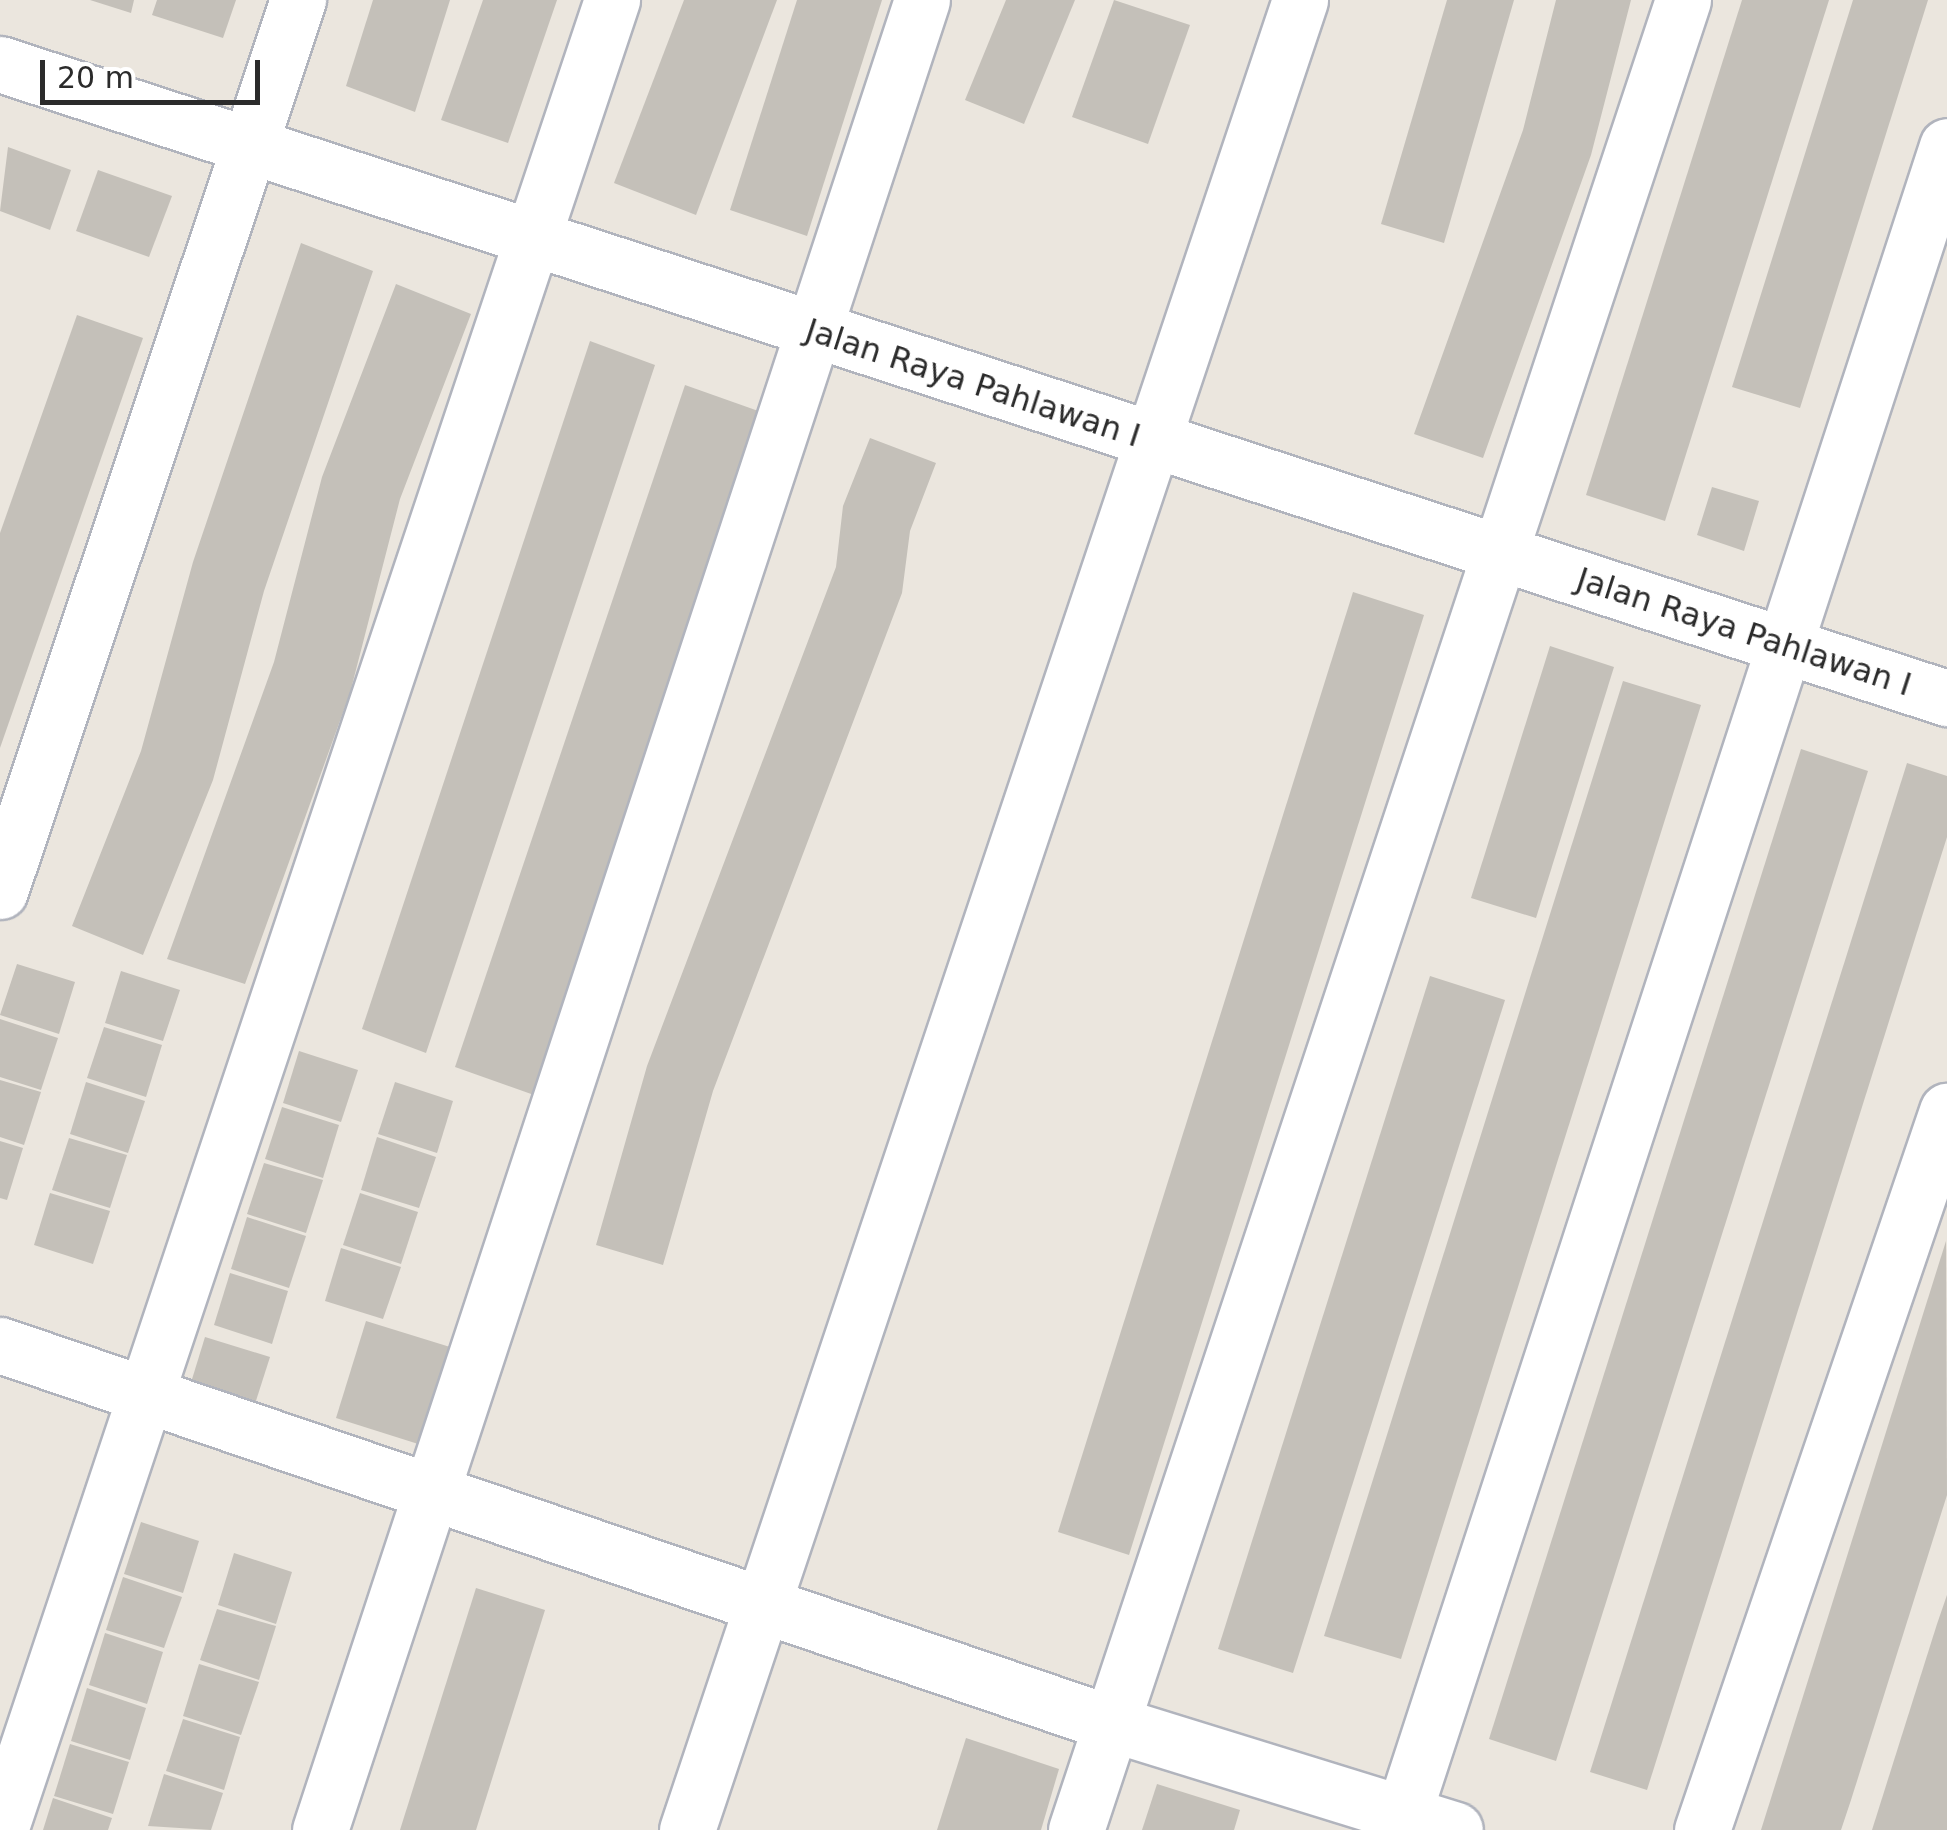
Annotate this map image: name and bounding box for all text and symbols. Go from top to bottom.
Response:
scale bar [45,40,265,102]
text: 20 m [57,60,134,95]
street label: Jalan Raya Pahlawan I [801,311,1145,455]
street label: Jalan Raya Pahlawan I [1572,560,1916,704]

